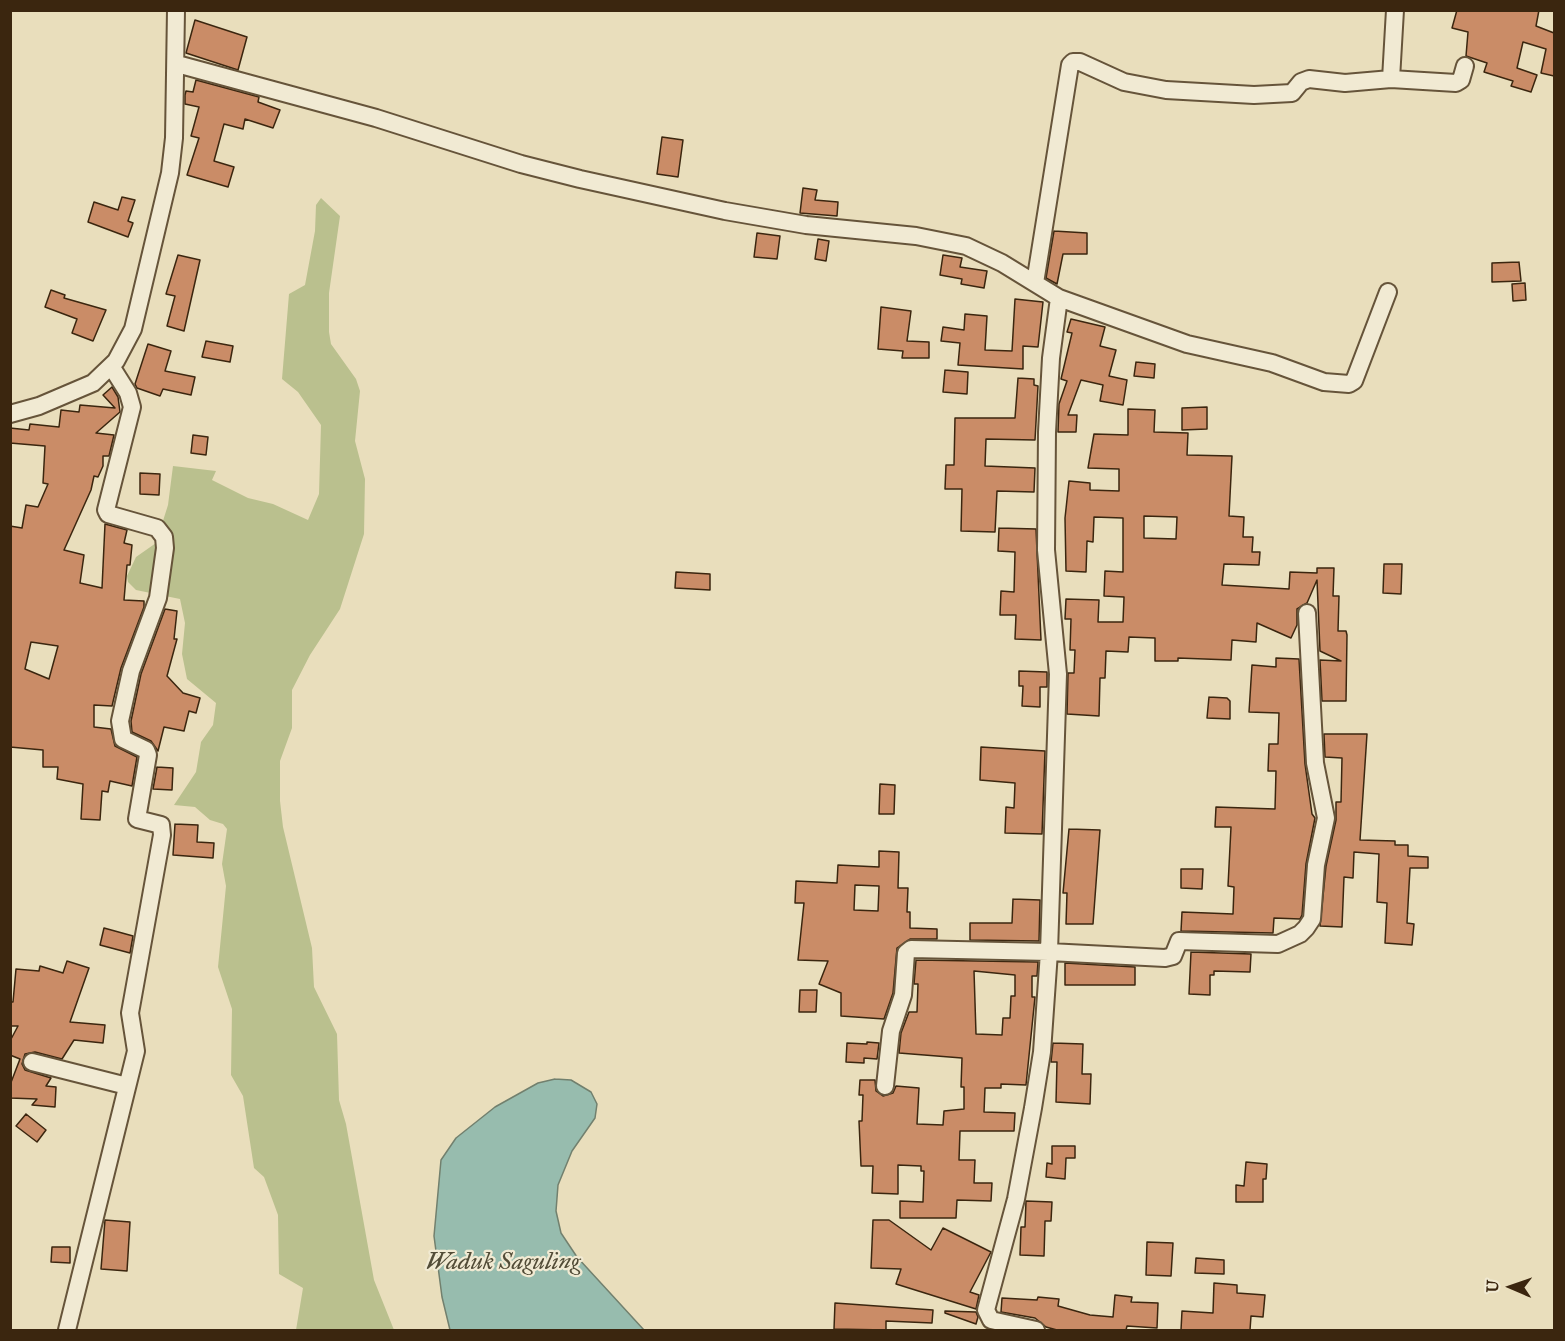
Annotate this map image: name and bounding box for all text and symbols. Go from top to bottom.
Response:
water label: Waduk Saguling [426,1249,580,1277]
north arrow [1481,1257,1541,1317]
text: U [1483,1280,1502,1293]

